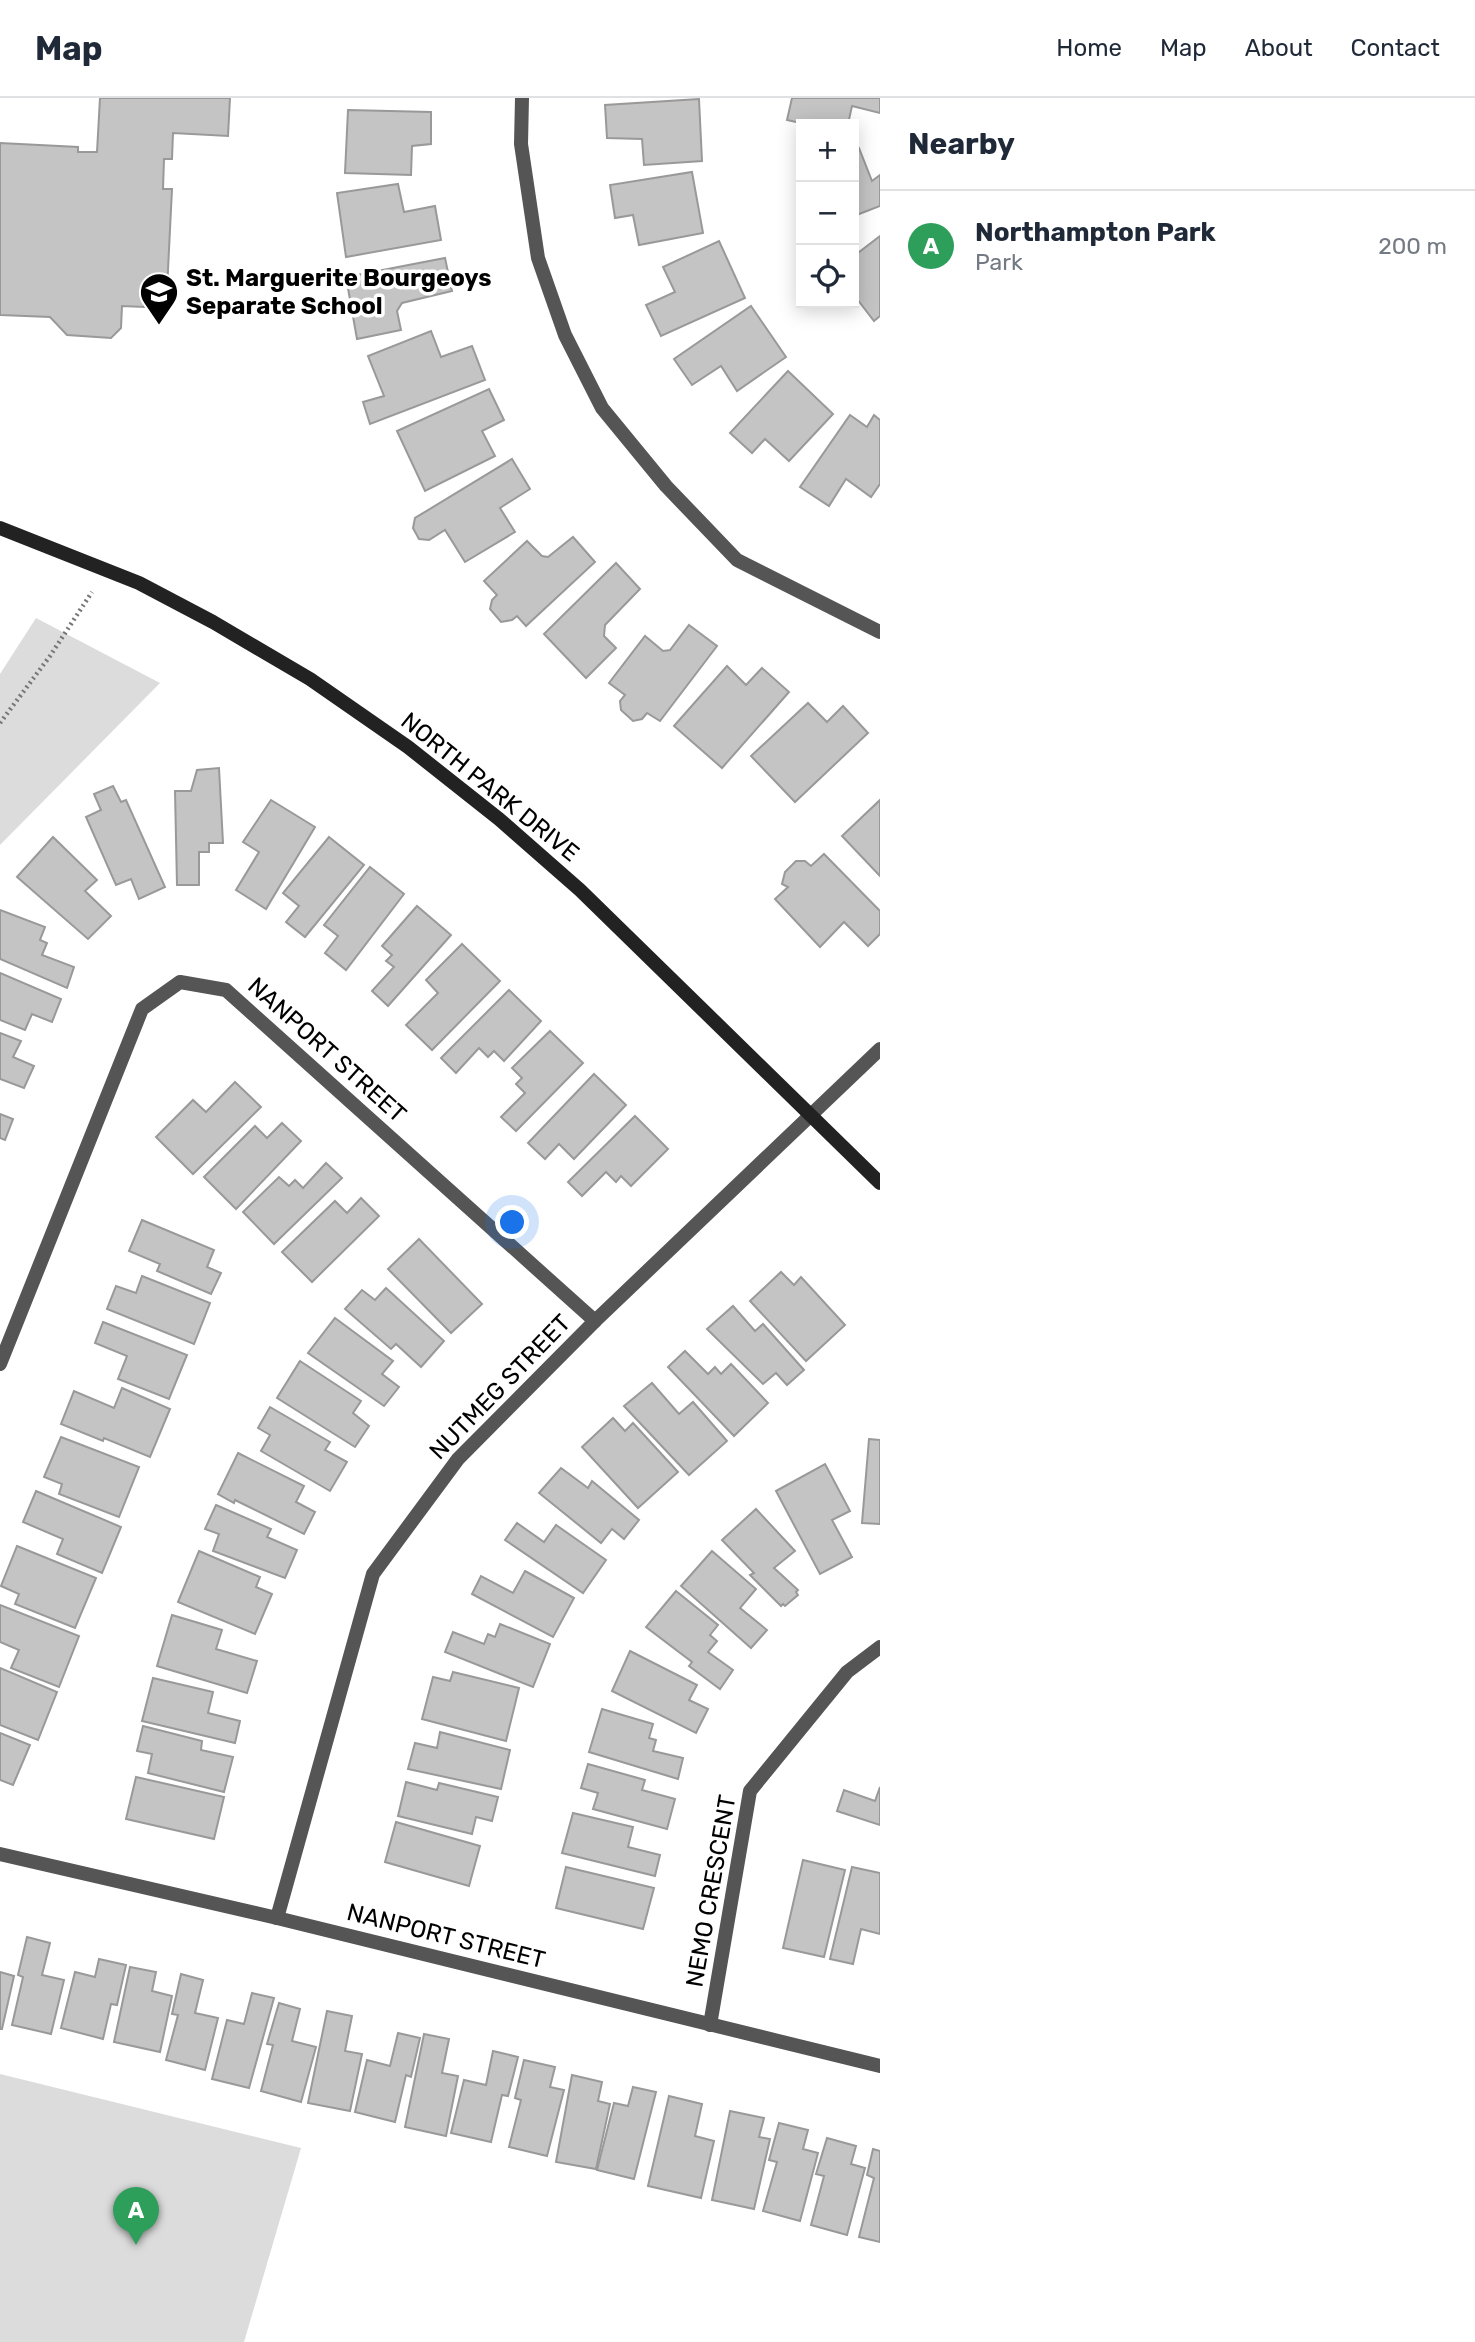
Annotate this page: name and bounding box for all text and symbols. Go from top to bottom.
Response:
text: Map [35,29,103,68]
text: Home [1056,34,1122,62]
text: Map [1160,34,1207,62]
text: About [1245,34,1313,62]
text: Contact [1351,34,1440,62]
map controls [796,119,859,308]
button: + [796,119,859,182]
text: Nearby [908,126,1015,162]
button: − [796,182,859,245]
text: Northampton Park [975,217,1216,248]
text: A [923,232,939,260]
text: 200 m [1378,232,1447,260]
button: locate [796,245,859,308]
text: Park [975,248,1023,276]
place label: St. Marguerite Bourgeoys Separate School [186,264,492,320]
school or university icon: St. Marguerite Bourgeoys Separate School [138,271,180,326]
street label: NORTH PARK DRIVE [395,707,585,867]
street label: NANPORT STREET [242,972,412,1128]
your location [495,1205,529,1239]
street label: NUTMEG STREET [424,1309,576,1465]
street label: NEMO CRESCENT [680,1793,742,1989]
street label: NANPORT STREET [344,1898,548,1974]
pin: A [113,2187,159,2245]

